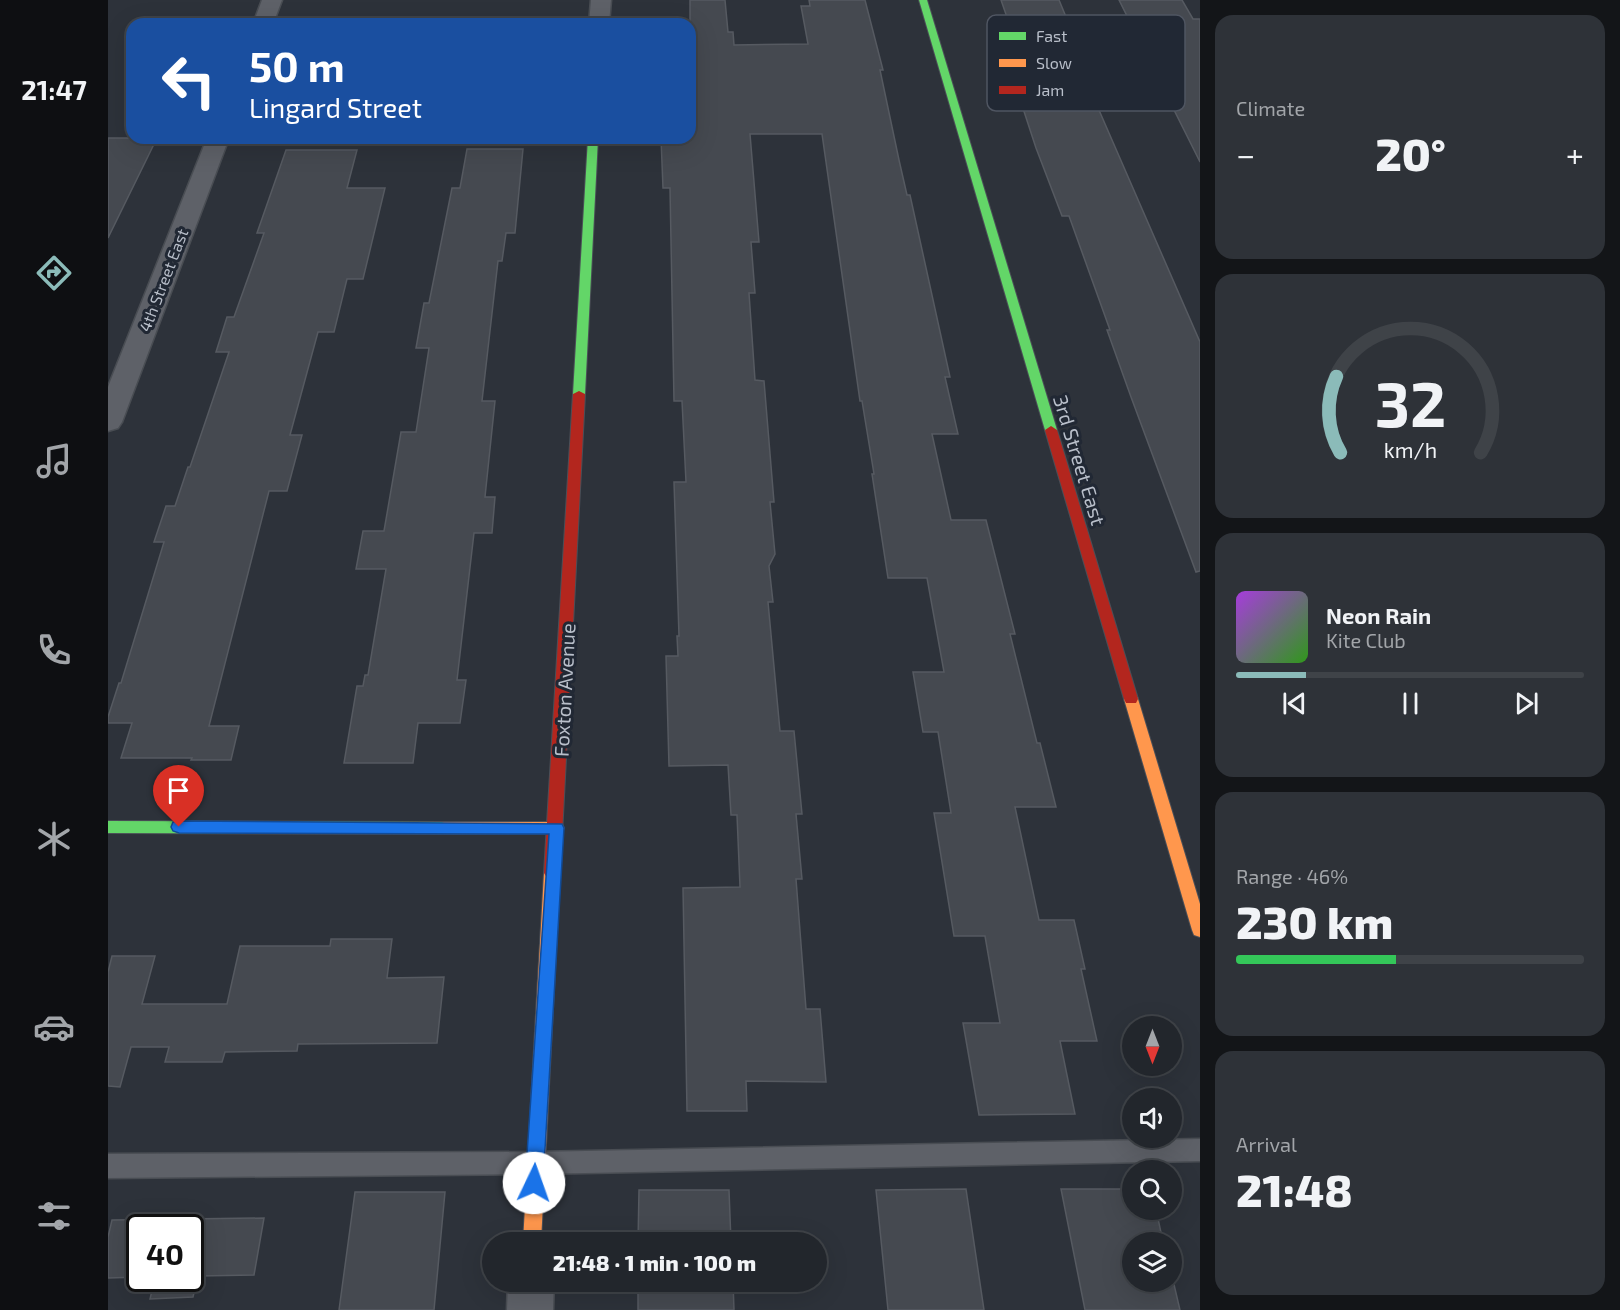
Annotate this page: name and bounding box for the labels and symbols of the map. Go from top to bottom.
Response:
legend [987,15,1185,111]
text: Fast [1036,26,1067,45]
text: Slow [1036,53,1072,72]
text: Jam [1036,80,1064,99]
street label: 4th Street East [135,226,191,334]
street label: 3rd Street East [1049,392,1111,528]
street label: Foxton Avenue [549,623,579,757]
pin [153,765,204,827]
north arrow [1122,1016,1182,1076]
position arrow [502,1151,566,1215]
speed limit sign: 40 [126,1214,204,1292]

